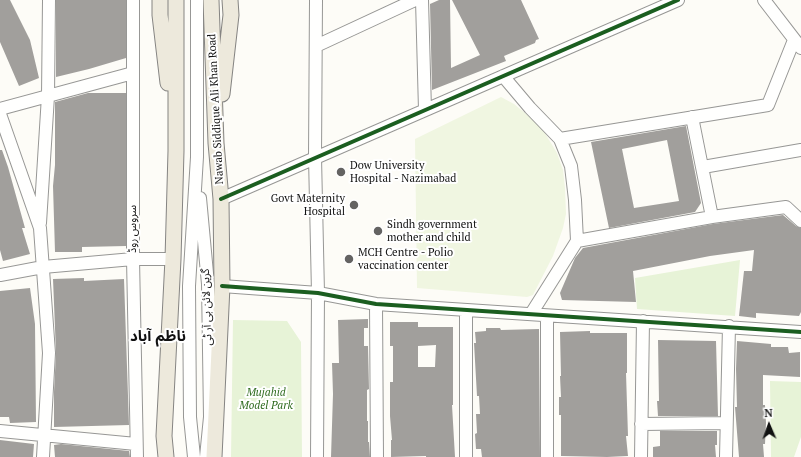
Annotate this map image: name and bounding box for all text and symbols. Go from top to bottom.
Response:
street label: Nawab Siddique Ali Khan Road [205,33,227,185]
place label: Dow University Hospital - Nazimabad [350,159,456,185]
marker: Dow University Hospital - Nazimabad [335,166,347,178]
place label: Govt Maternity Hospital [271,192,345,218]
marker: Govt Maternity Hospital [348,199,360,211]
street label: سروس روڈ [126,205,140,253]
place label: Sindh government mother and child [387,218,477,244]
marker: Sindh government mother and child [372,225,384,237]
place label: MCH Centre - Polio vaccination center [358,246,453,272]
marker: MCH Centre - Polio vaccination center [343,253,355,265]
street label: گرین لائن بی آر ٹی [199,268,215,346]
district label: ناظم آباد [130,328,186,346]
park label: Mujahid Model Park [239,386,293,412]
north arrow [749,405,789,445]
text: N [764,406,773,420]

